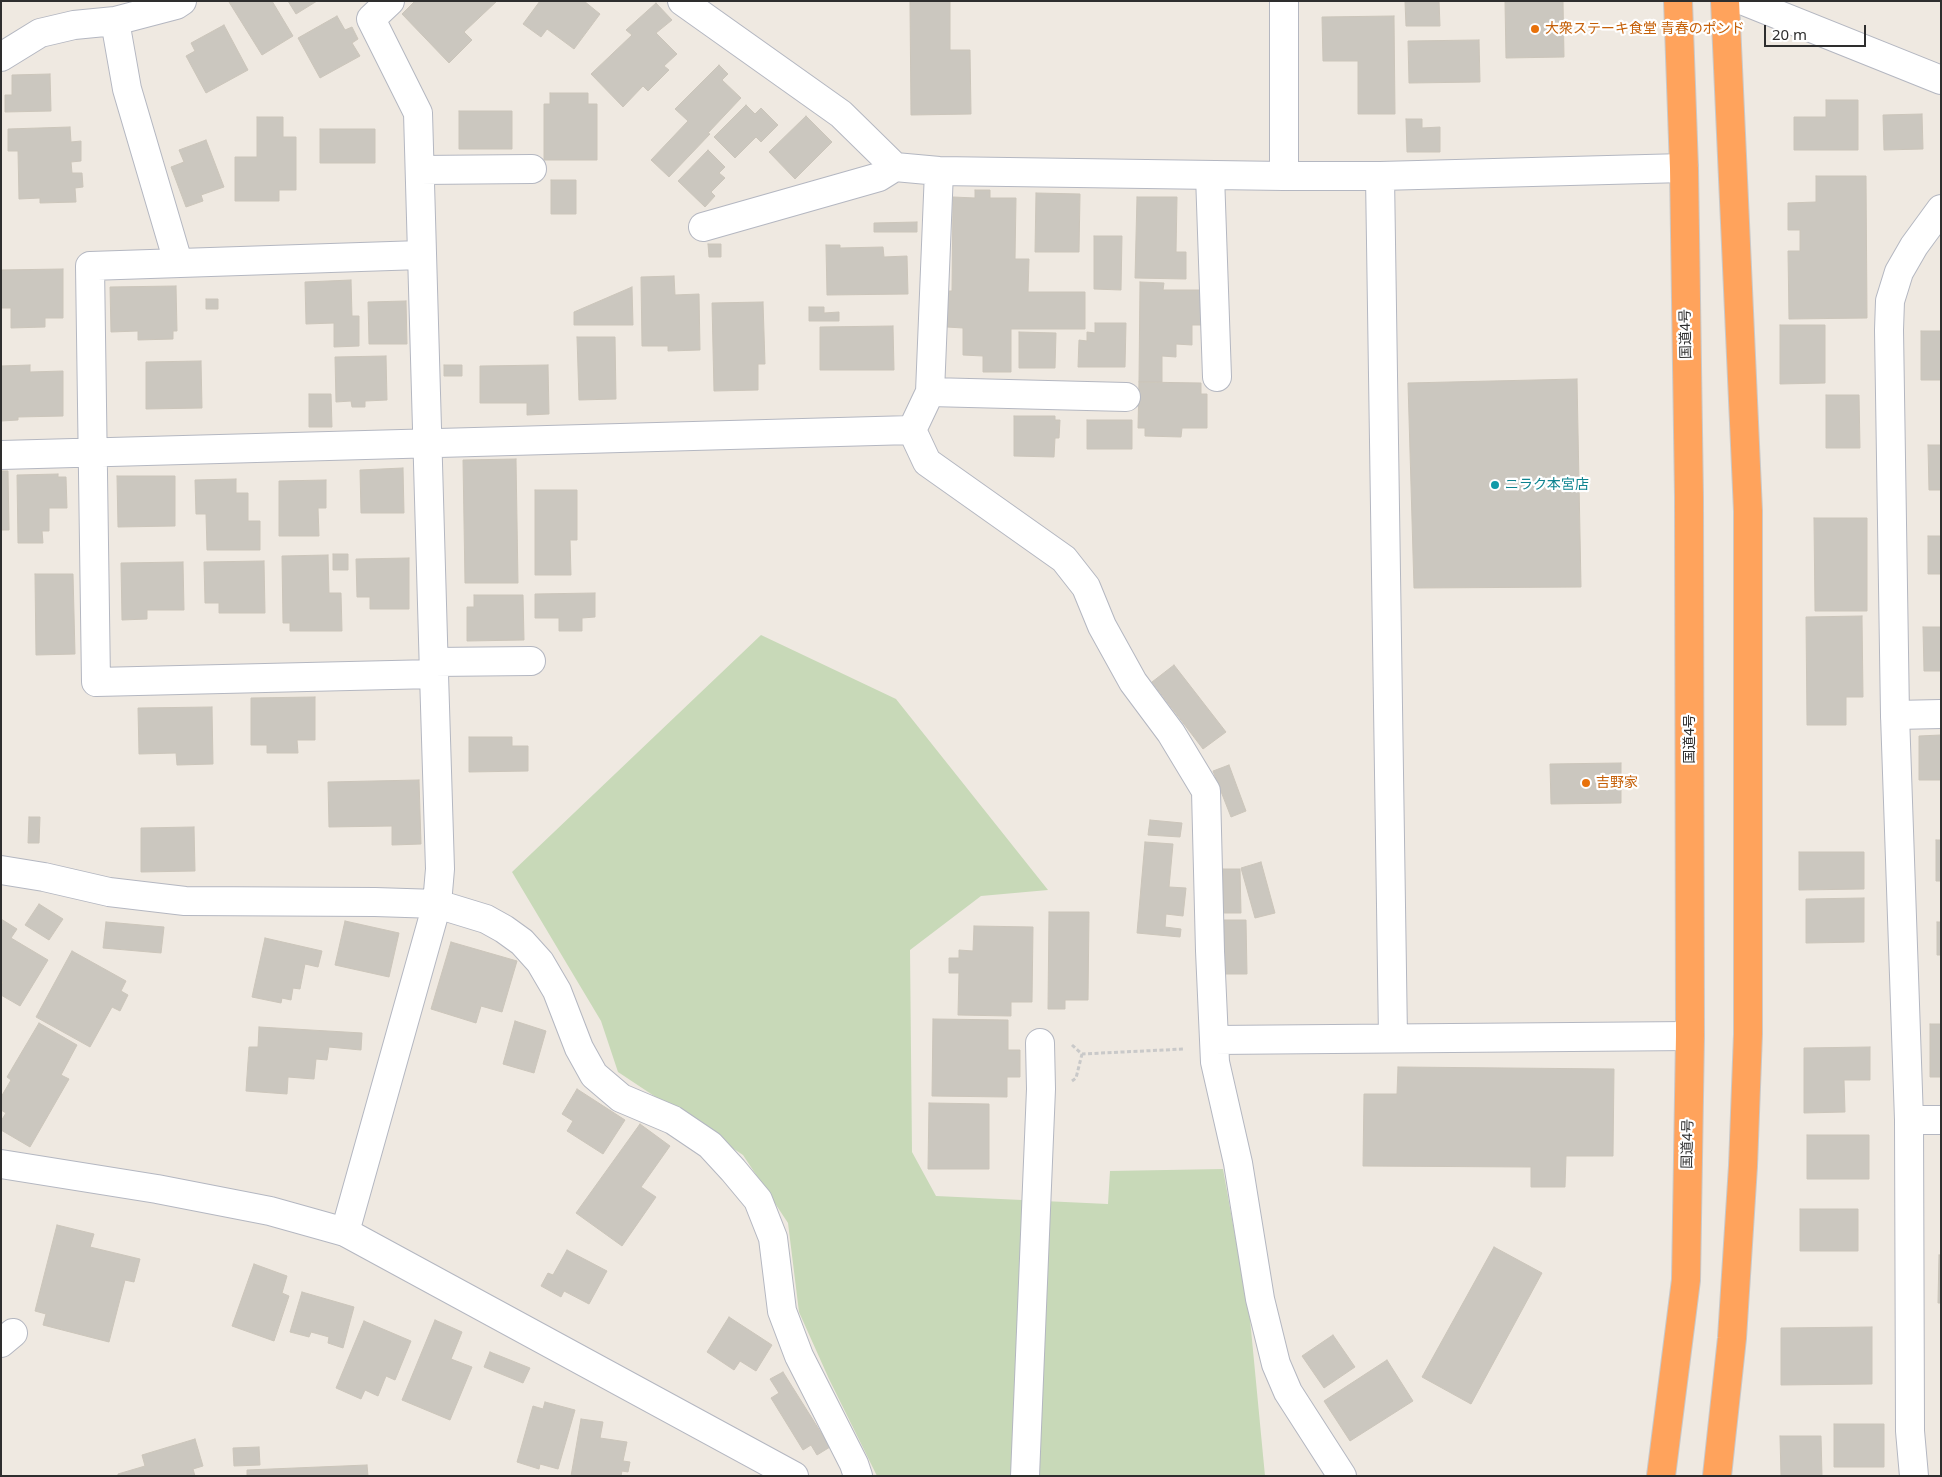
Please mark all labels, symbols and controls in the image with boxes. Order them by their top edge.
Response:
scale bar [1767,15,1870,47]
place label: 大衆ステーキ食堂 青春のポンド [1545,21,1745,37]
marker: 大衆ステーキ食堂 青春のポンド [1529,23,1541,35]
text: 20 m [1772,24,1807,44]
street label: 国道4号 [1677,309,1695,359]
place label: ニラク本宮店 [1505,477,1589,493]
marker: ニラク本宮店 [1489,479,1501,491]
street label: 国道4号 [1682,714,1698,764]
place label: 吉野家 [1596,775,1638,791]
marker: 吉野家 [1580,777,1592,789]
street label: 国道4号 [1679,1119,1697,1169]

